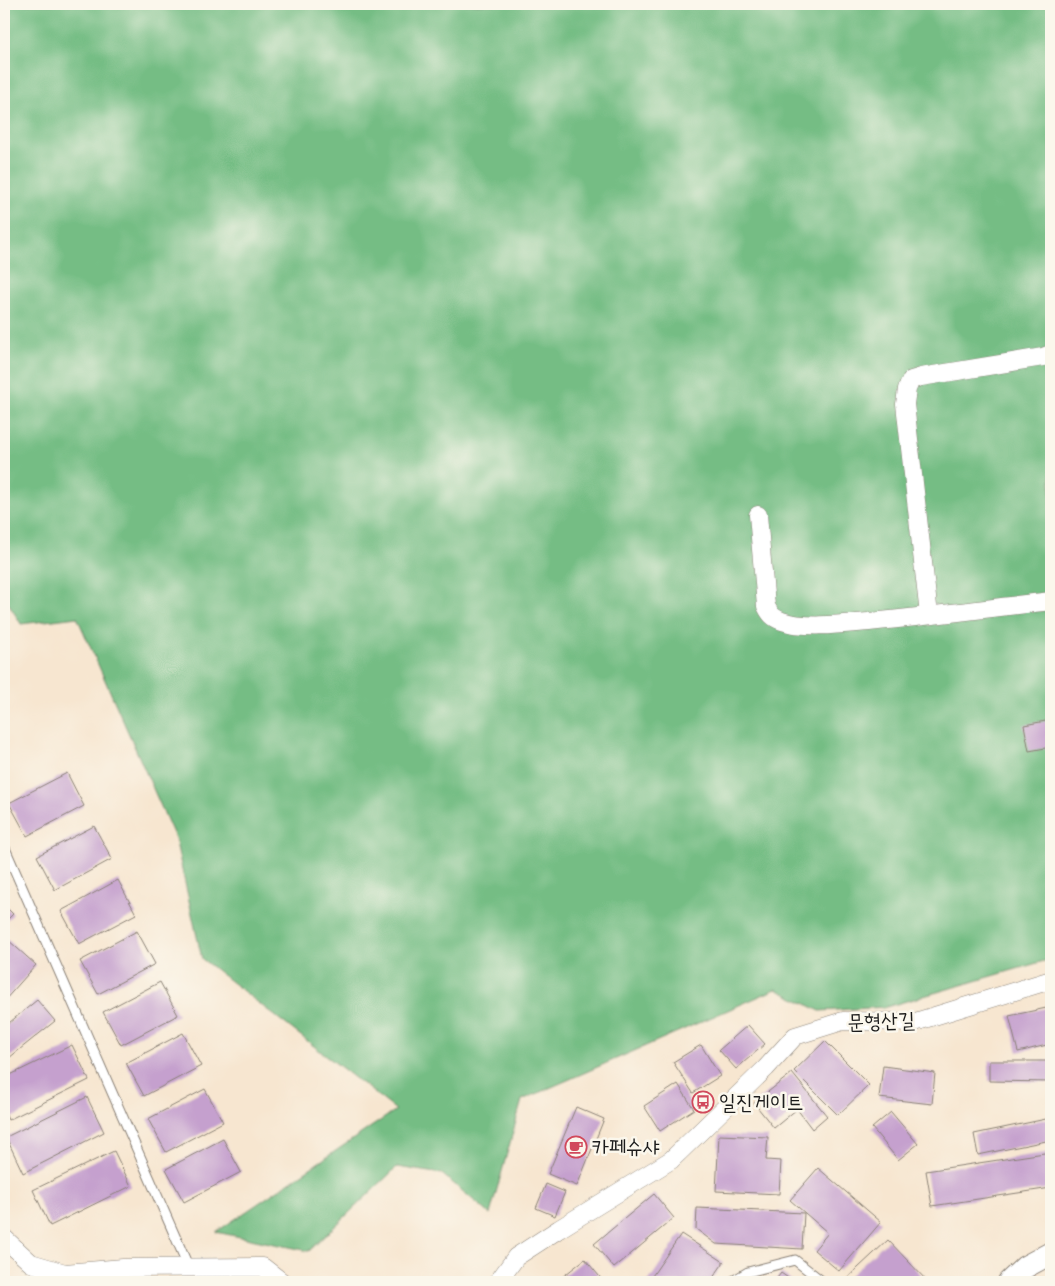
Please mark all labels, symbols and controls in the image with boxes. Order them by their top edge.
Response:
street label: 문형산길 [847,1007,915,1035]
place label: 일진게이트 [719,1089,804,1115]
bus stop icon: 일진게이트 [691,1090,715,1114]
place label: 카페슈샤 [592,1134,660,1160]
cafe icon: 카페슈샤 [564,1135,588,1159]

